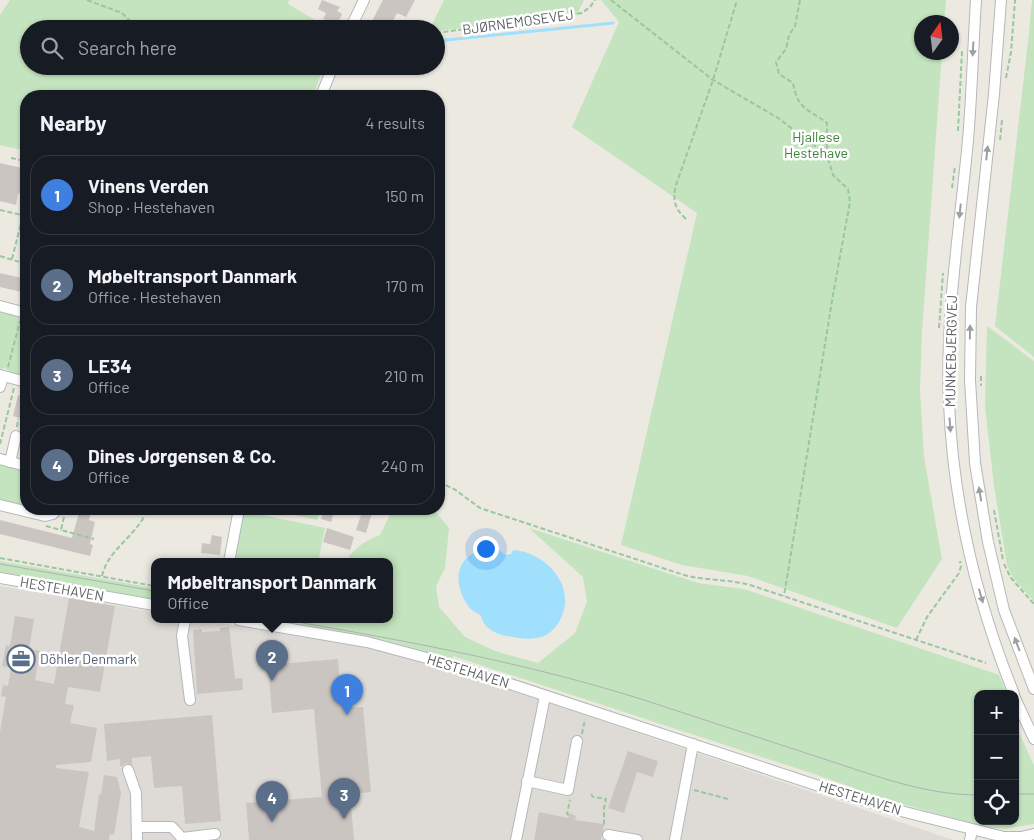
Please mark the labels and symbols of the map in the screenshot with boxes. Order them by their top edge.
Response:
street label: BJØRNEMOSEVEJ [461,5,575,38]
north arrow [914,15,959,60]
one-way arrow [969,41,977,57]
park label: Hjallese Hestehave [784,128,848,161]
one-way arrow [983,144,991,160]
one-way arrow [956,203,964,219]
street label: MUNKEBJERGVEJ [941,295,960,407]
one-way arrow [966,324,974,340]
one-way arrow [947,417,955,433]
one-way arrow [976,485,984,501]
your location [473,536,499,562]
street label: HESTEHAVEN [19,573,105,604]
one-way arrow [978,588,986,603]
one-way arrow [1013,636,1020,651]
pin: 2 [256,640,288,681]
office icon: Döhler Denmark [6,644,36,674]
place label: Döhler Denmark [40,650,137,667]
street label: HESTEHAVEN [425,650,511,691]
pin: 1 [331,674,363,715]
street label: HESTEHAVEN [817,777,903,818]
pin: 3 [328,778,360,819]
pin: 4 [256,781,288,822]

